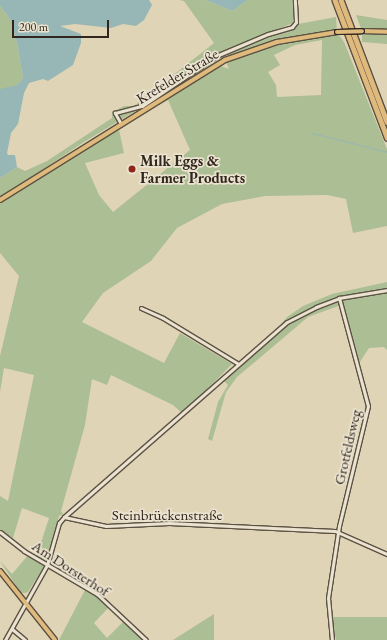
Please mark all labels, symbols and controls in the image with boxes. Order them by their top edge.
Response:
scale bar [14,12,111,38]
text: 200 m [19,19,48,35]
street label: Krefelder Straße [133,44,221,108]
place label: Milk Eggs & Farmer Products [140,151,245,186]
marker: Milk Eggs & Farmer Products [127,164,137,174]
street label: Grotfeldsweg [330,408,364,486]
street label: Steinbrückenstraße [112,506,222,524]
street label: Am Dorsterhof [29,536,113,600]

